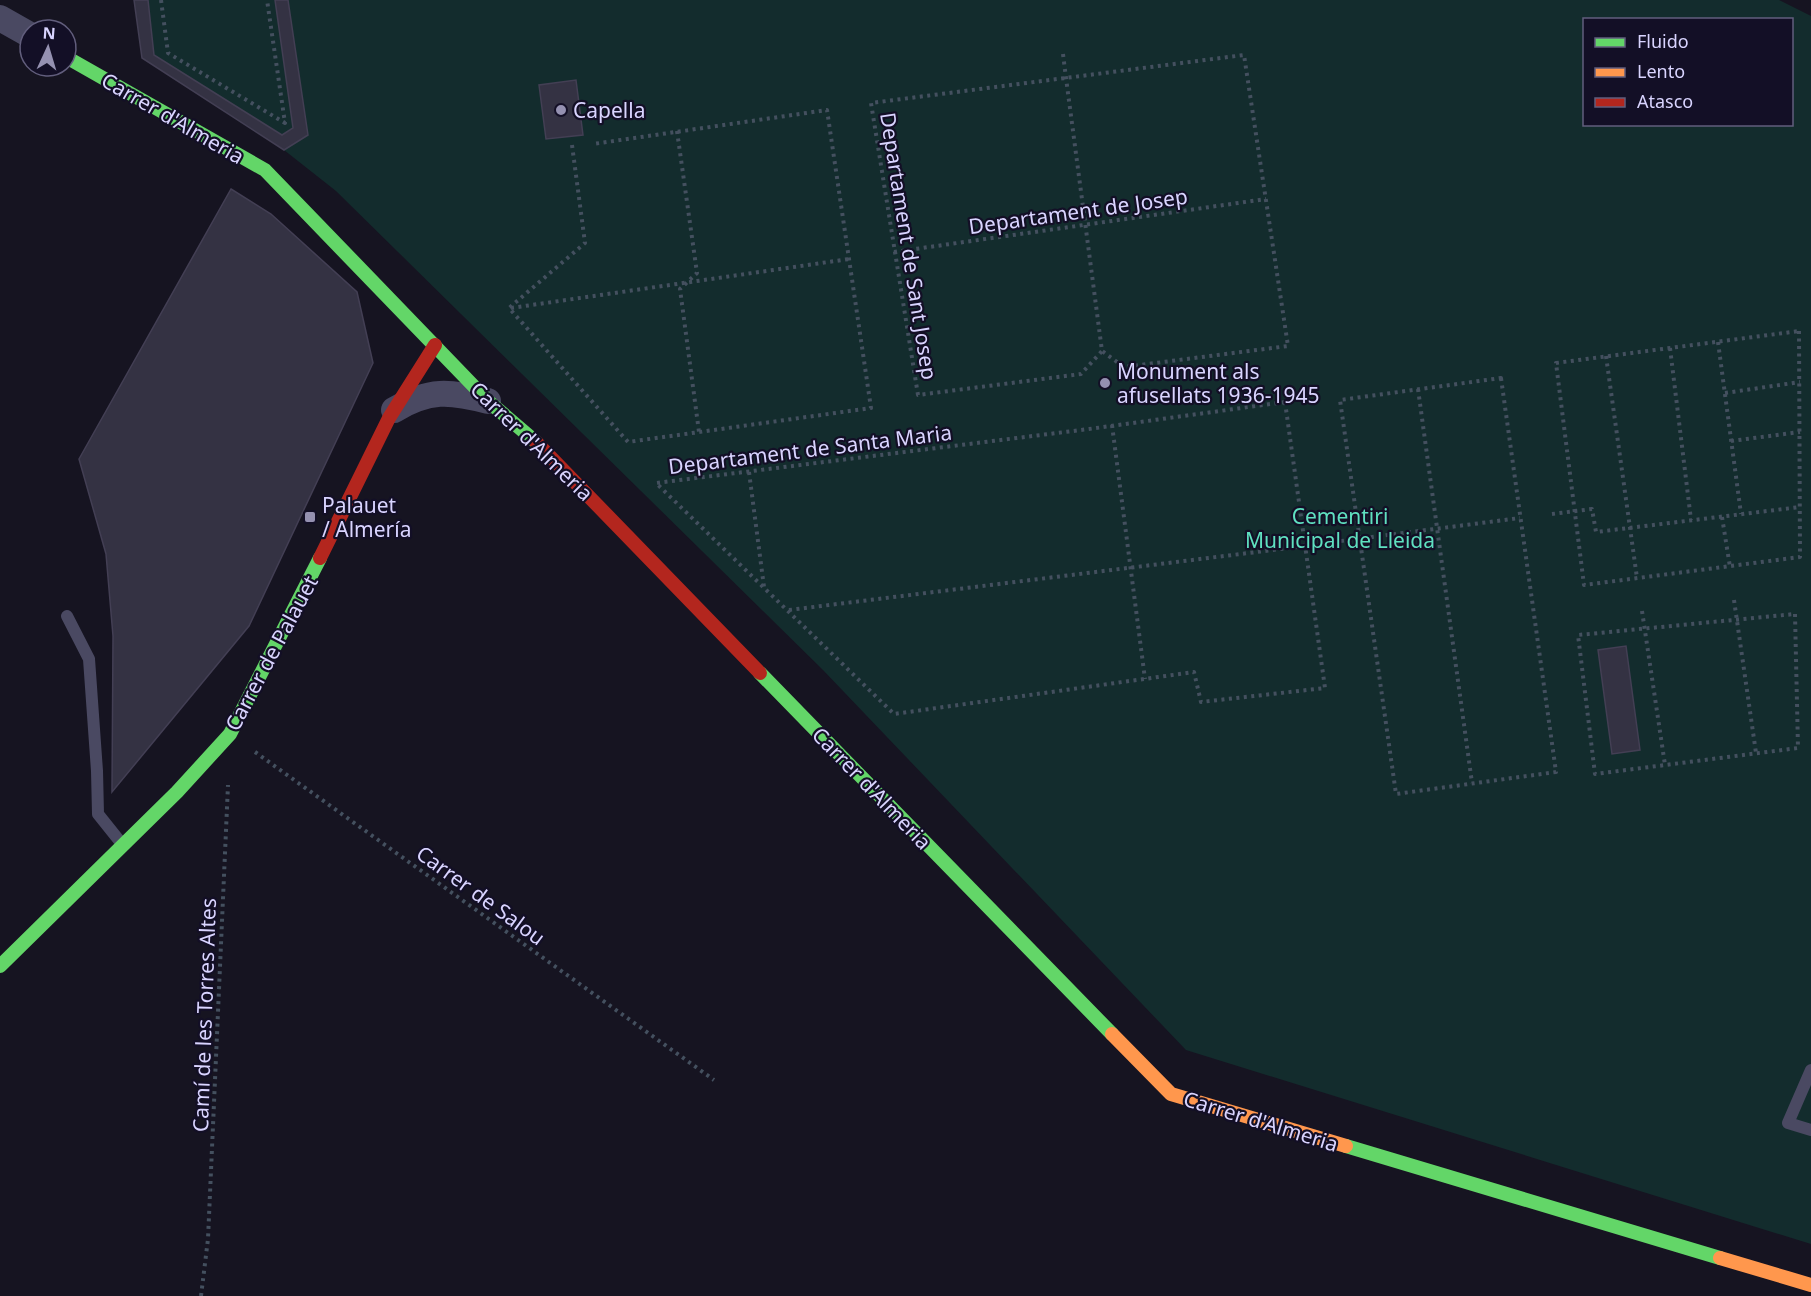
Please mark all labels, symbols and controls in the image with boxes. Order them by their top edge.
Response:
north arrow [18,18,78,78]
legend [1583,18,1793,126]
text: N [42,22,56,44]
text: Fluido [1637,29,1689,53]
text: Lento [1637,59,1685,83]
street label: Carrer d'Almeria [97,66,249,170]
text: Atasco [1637,89,1693,113]
place label: Capella [573,96,645,124]
marker: Capella [554,103,568,117]
street label: Departament de Sant Josep [874,110,944,382]
street label: Departament de Josep [967,182,1189,240]
place label: Monument als afusellats 1936-1945 [1117,357,1319,409]
street label: Carrer d'Almeria [465,375,599,507]
marker: Monument als afusellats 1936-1945 [1098,376,1112,390]
street label: Departament de Santa Maria [667,418,953,480]
place label: Palauet / Almería [322,491,411,543]
park label: Cementiri Municipal de Lleida [1245,502,1435,554]
marker: Palauet / Almería [303,510,317,524]
street label: Carrer de Palauet [218,570,324,736]
street label: Carrer d'Almeria [806,721,938,855]
street label: Carrer de Salou [411,839,551,951]
street label: Camí de les Torres Altes [186,898,222,1132]
street label: Carrer d'Almeria [1180,1084,1342,1158]

